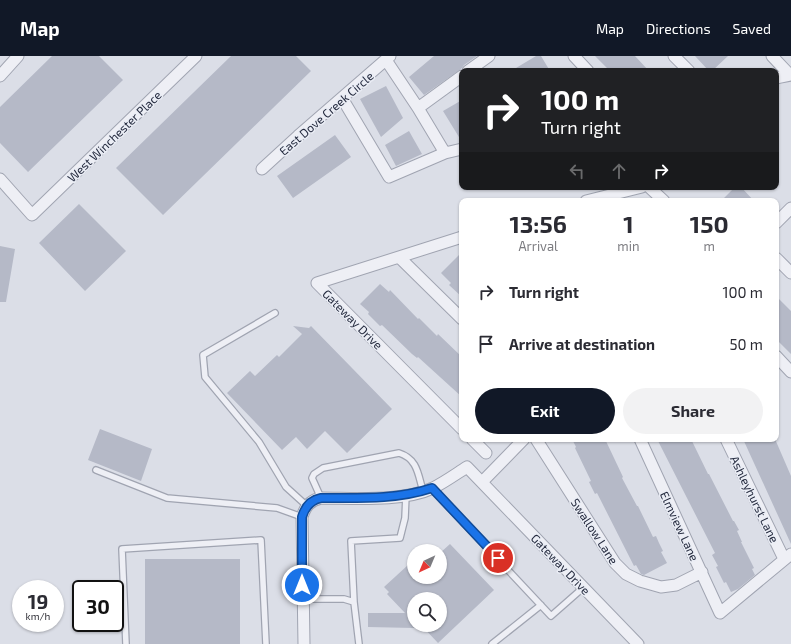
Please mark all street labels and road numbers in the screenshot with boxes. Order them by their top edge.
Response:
street label: East Dove Creek Circle [276,68,376,158]
street label: West Winchester Place [64,87,164,185]
street label: Gateway Drive [320,286,386,352]
street label: Ashleyhurst Lane [728,453,782,545]
street label: Elmview Lane [658,489,702,563]
street label: Swallow Lane [569,496,621,566]
street label: Gateway Drive [529,531,593,597]

